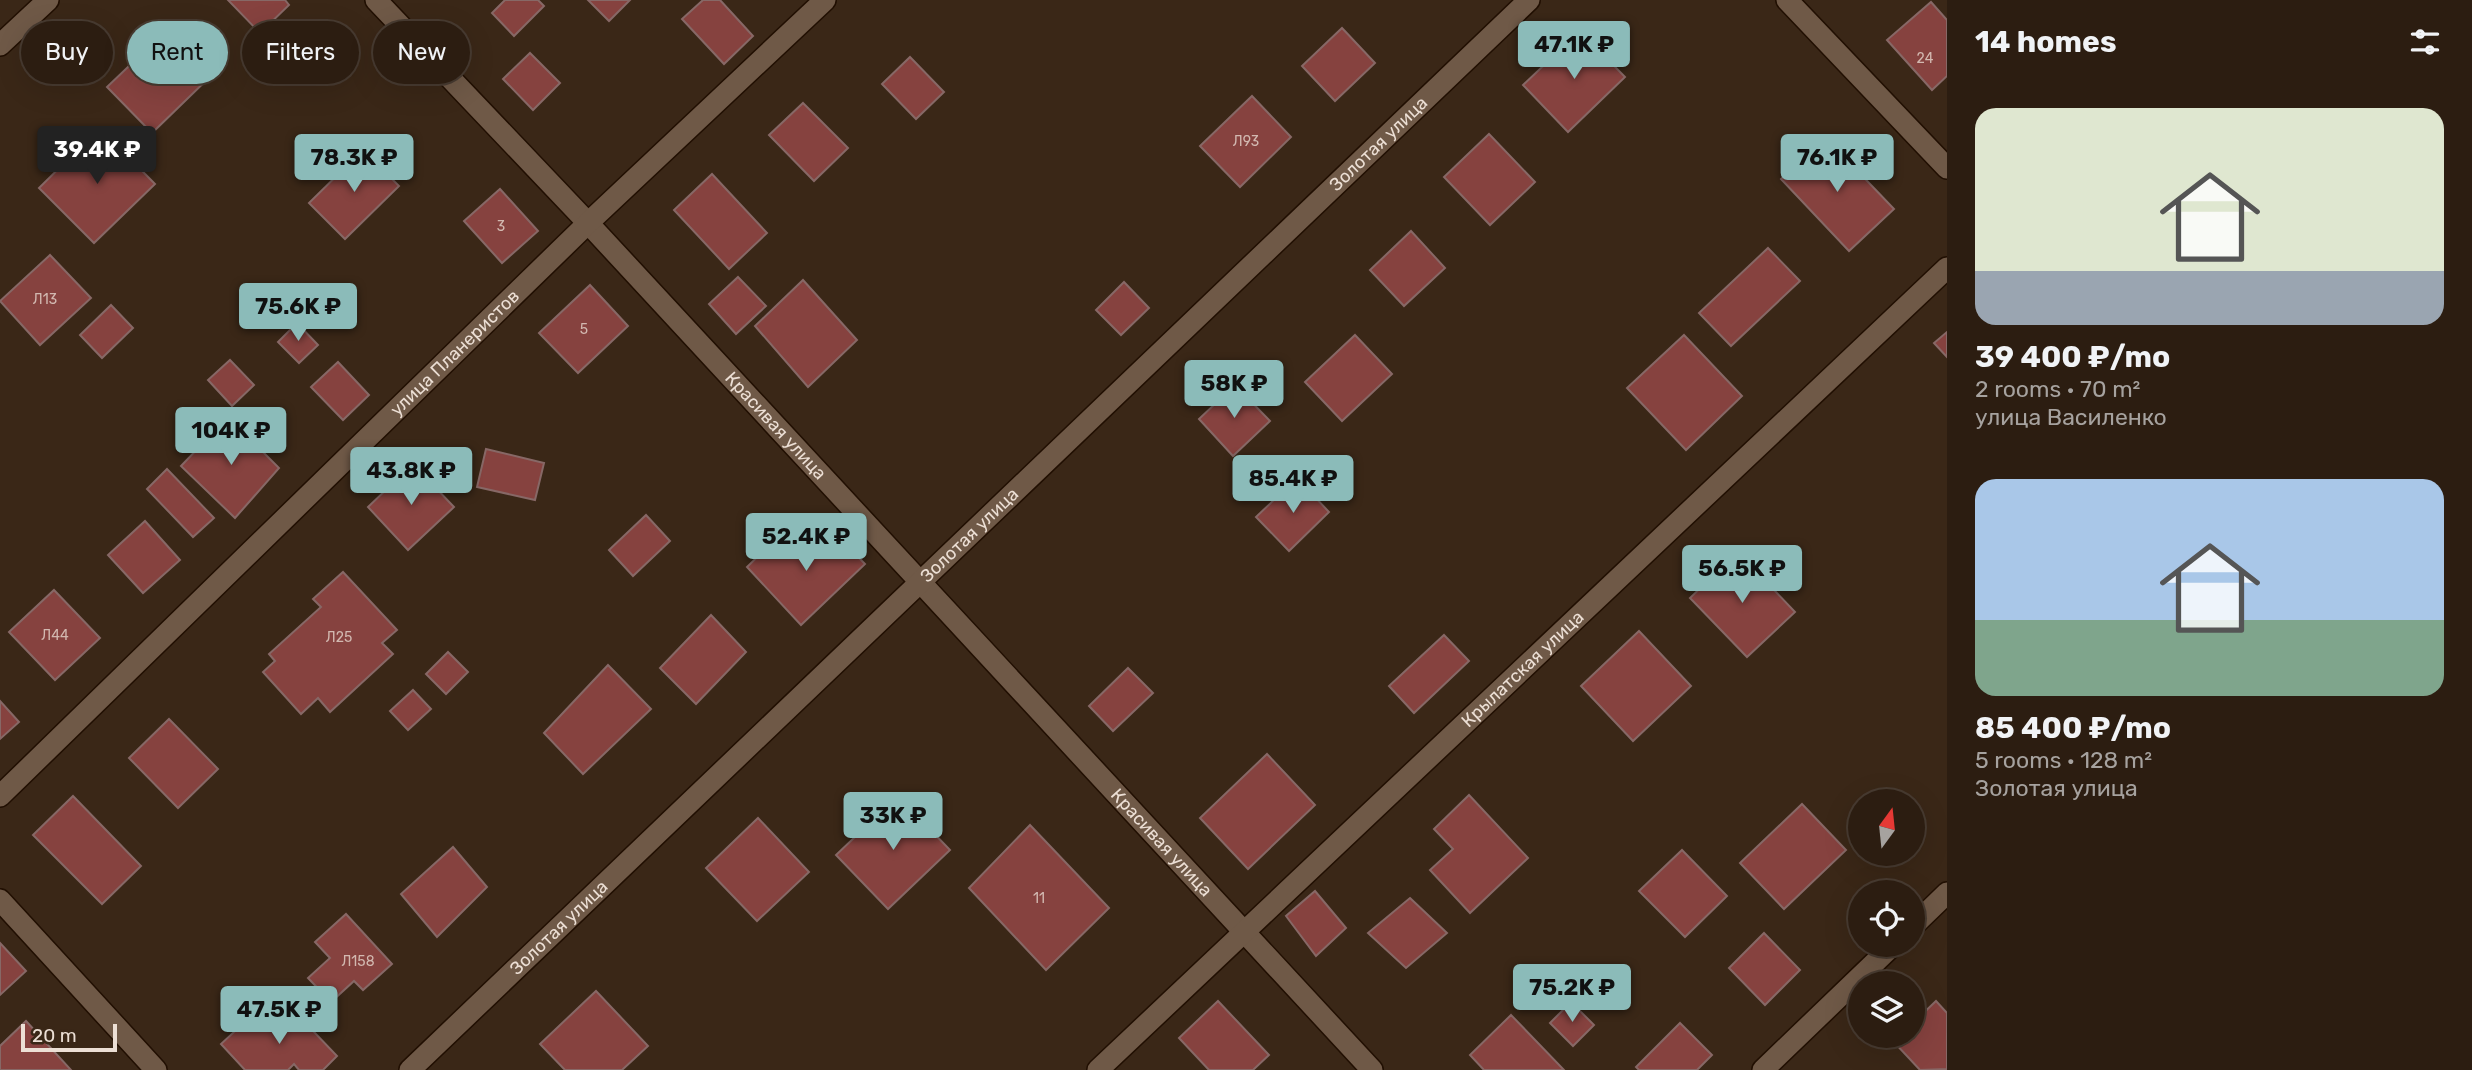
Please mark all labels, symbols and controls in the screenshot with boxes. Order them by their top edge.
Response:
chip: Buy [21,21,113,84]
chip: Rent [127,21,228,84]
chip: Filters [242,21,359,84]
chip: New [373,21,470,84]
pin: 47.1K ₽ [1509,22,1639,81]
icon: filters [2406,23,2444,61]
text: 14 homes [1975,24,2117,60]
text: 47.1K ₽ [1534,30,1614,58]
house number: 24 [1917,50,1934,67]
street label: Золотая улица [1325,92,1432,196]
pin: 39.4K ₽ [32,127,162,186]
house number: Л93 [1233,133,1259,150]
pin: 78.3K ₽ [289,134,419,194]
pin: 76.1K ₽ [1772,134,1902,194]
text: 39.4K ₽ [53,135,141,163]
text: 78.3K ₽ [311,143,397,171]
text: 76.1K ₽ [1797,143,1877,171]
icon: home [2147,154,2273,280]
house number: 3 [497,218,505,235]
pin: 75.6K ₽ [233,284,363,343]
street label: улица Планеристов [386,285,524,421]
house number: Л13 [33,291,57,308]
text: 75.6K ₽ [255,292,341,320]
house number: 5 [580,321,588,338]
text: 39 400 ₽/mo [1975,339,2170,375]
pin: 58K ₽ [1185,360,1283,420]
street label: Красивая улица [720,367,831,484]
text: 58K ₽ [1200,369,1268,397]
text: 2 rooms · 70 m² [1975,375,2140,403]
text: улица Василенко [1975,403,2167,431]
pin: 104K ₽ [174,407,288,467]
text: 104K ₽ [191,416,271,444]
pin: 43.8K ₽ [346,448,476,507]
text: 43.8K ₽ [366,456,456,484]
pin: 85.4K ₽ [1228,456,1358,515]
text: 85.4K ₽ [1248,464,1338,492]
street label: Золотая улица [916,483,1023,587]
pin: 52.4K ₽ [741,514,871,573]
text: 52.4K ₽ [762,522,850,550]
icon: home [2147,525,2273,651]
pin: 56.5K ₽ [1677,546,1807,605]
text: 56.5K ₽ [1698,554,1786,582]
street label: Крылатская улица [1457,606,1588,732]
house number: Л44 [41,627,69,644]
house number: Л25 [326,629,352,646]
text: 85 400 ₽/mo [1975,710,2171,746]
text: 5 rooms · 128 m² [1975,746,2152,774]
text: Золотая улица [1975,774,2138,802]
street label: Красивая улица [1106,784,1217,901]
north arrow [1848,789,1925,866]
map controls [1848,789,1925,1048]
pin: 33K ₽ [844,792,942,852]
text: 33K ₽ [860,801,926,829]
street label: Золотая улица [505,876,613,980]
button: locate [1848,880,1925,957]
house number: 11 [1033,890,1045,907]
house number: Л158 [341,953,375,970]
pin: 75.2K ₽ [1507,964,1637,1024]
button: layers [1848,971,1925,1048]
text: 75.2K ₽ [1529,973,1615,1001]
pin: 47.5K ₽ [214,986,344,1046]
text: 47.5K ₽ [236,995,322,1023]
scale bar [21,1021,117,1053]
text: 20 m [32,1024,77,1047]

